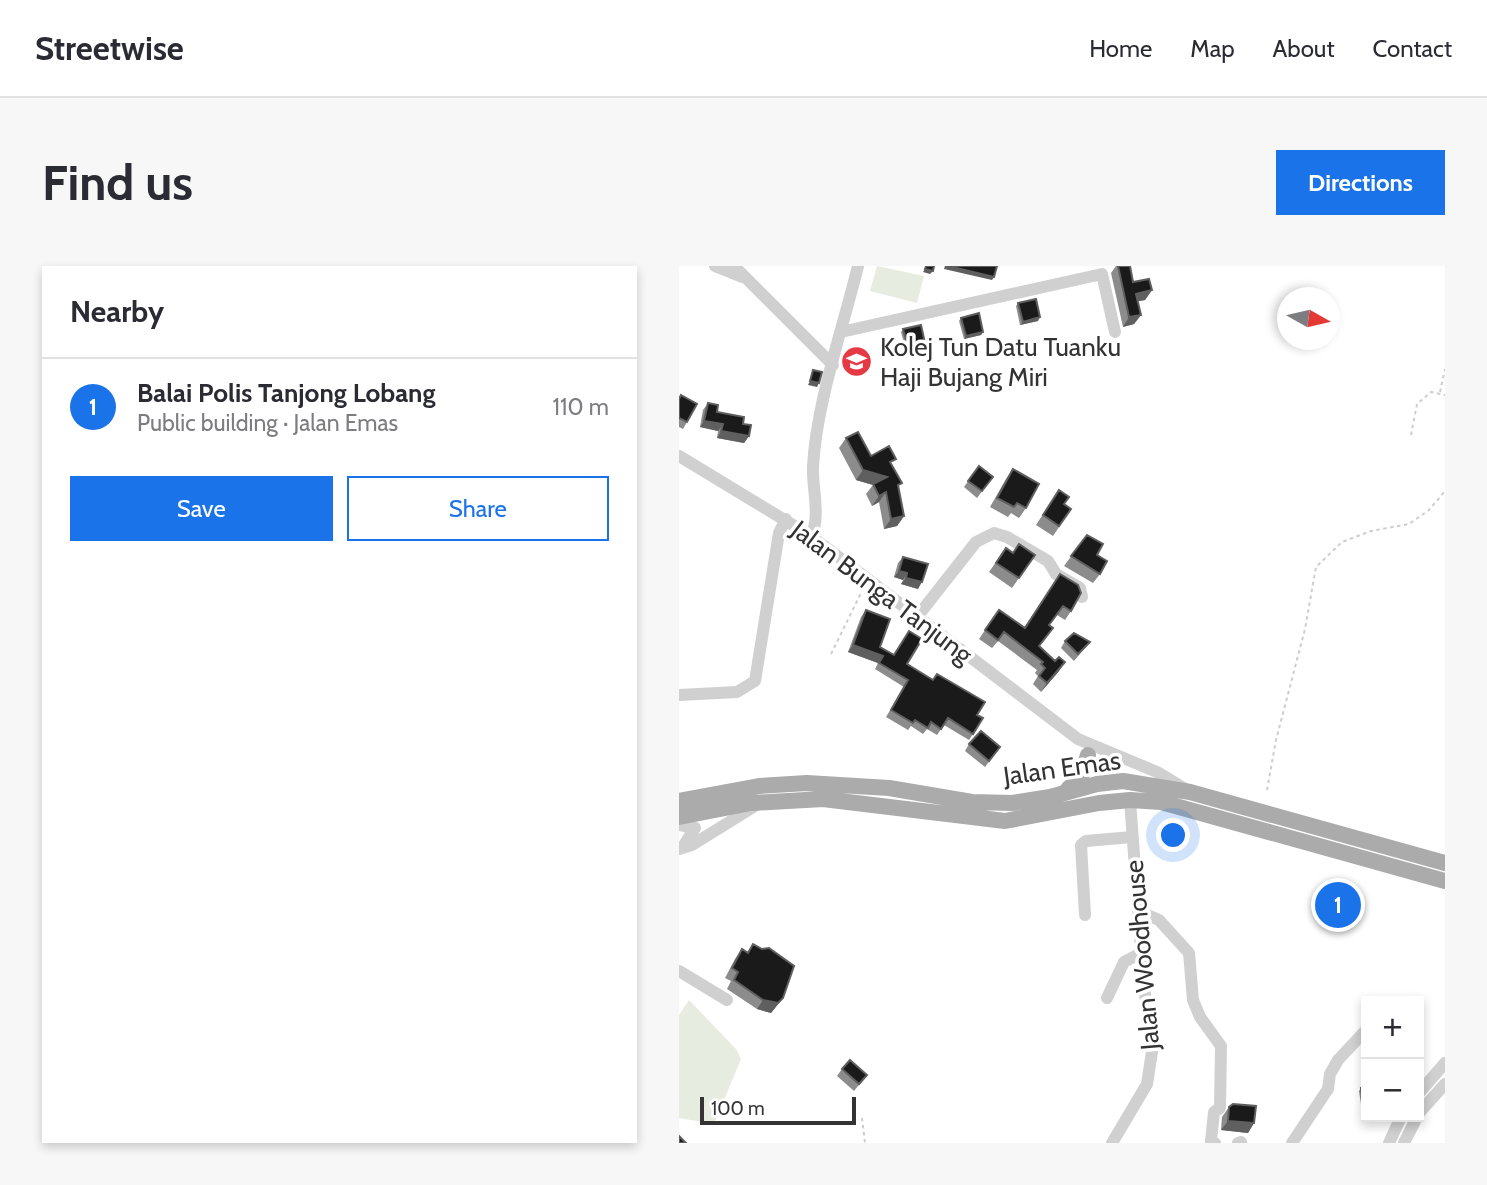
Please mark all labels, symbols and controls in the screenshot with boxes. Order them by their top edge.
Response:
text: Streetwise [35,28,184,68]
text: Home [1089,34,1152,63]
text: Map [1190,34,1235,63]
text: About [1273,34,1335,63]
text: Contact [1373,34,1452,63]
button: Directions [1276,150,1445,215]
text: Find us [42,153,193,212]
north arrow [1277,287,1340,350]
text: Nearby [70,293,164,330]
place label: Kolej Tun Datu Tuanku Haji Bujang Miri [880,331,1121,393]
school or university icon: Kolej Tun Datu Tuanku Haji Bujang Miri [840,345,874,379]
text: Balai Polis Tanjong Lobang [137,377,435,409]
text: 1 [89,393,97,421]
text: 110 m [553,393,609,421]
text: Public building · Jalan Emas [137,409,398,437]
button: Save [70,476,333,541]
button: Share [347,476,609,541]
street label: Jalan Bunga Tanjung [784,513,980,671]
street label: Jalan Emas [1000,744,1123,792]
your location [1156,818,1190,852]
street label: Jalan Woodhouse [1118,859,1166,1052]
pin: 1 [1315,879,1361,931]
map controls [1361,996,1424,1122]
button: + [1361,996,1424,1059]
button: − [1361,1059,1424,1122]
scale bar [700,1094,856,1126]
text: 100 m [711,1097,765,1120]

